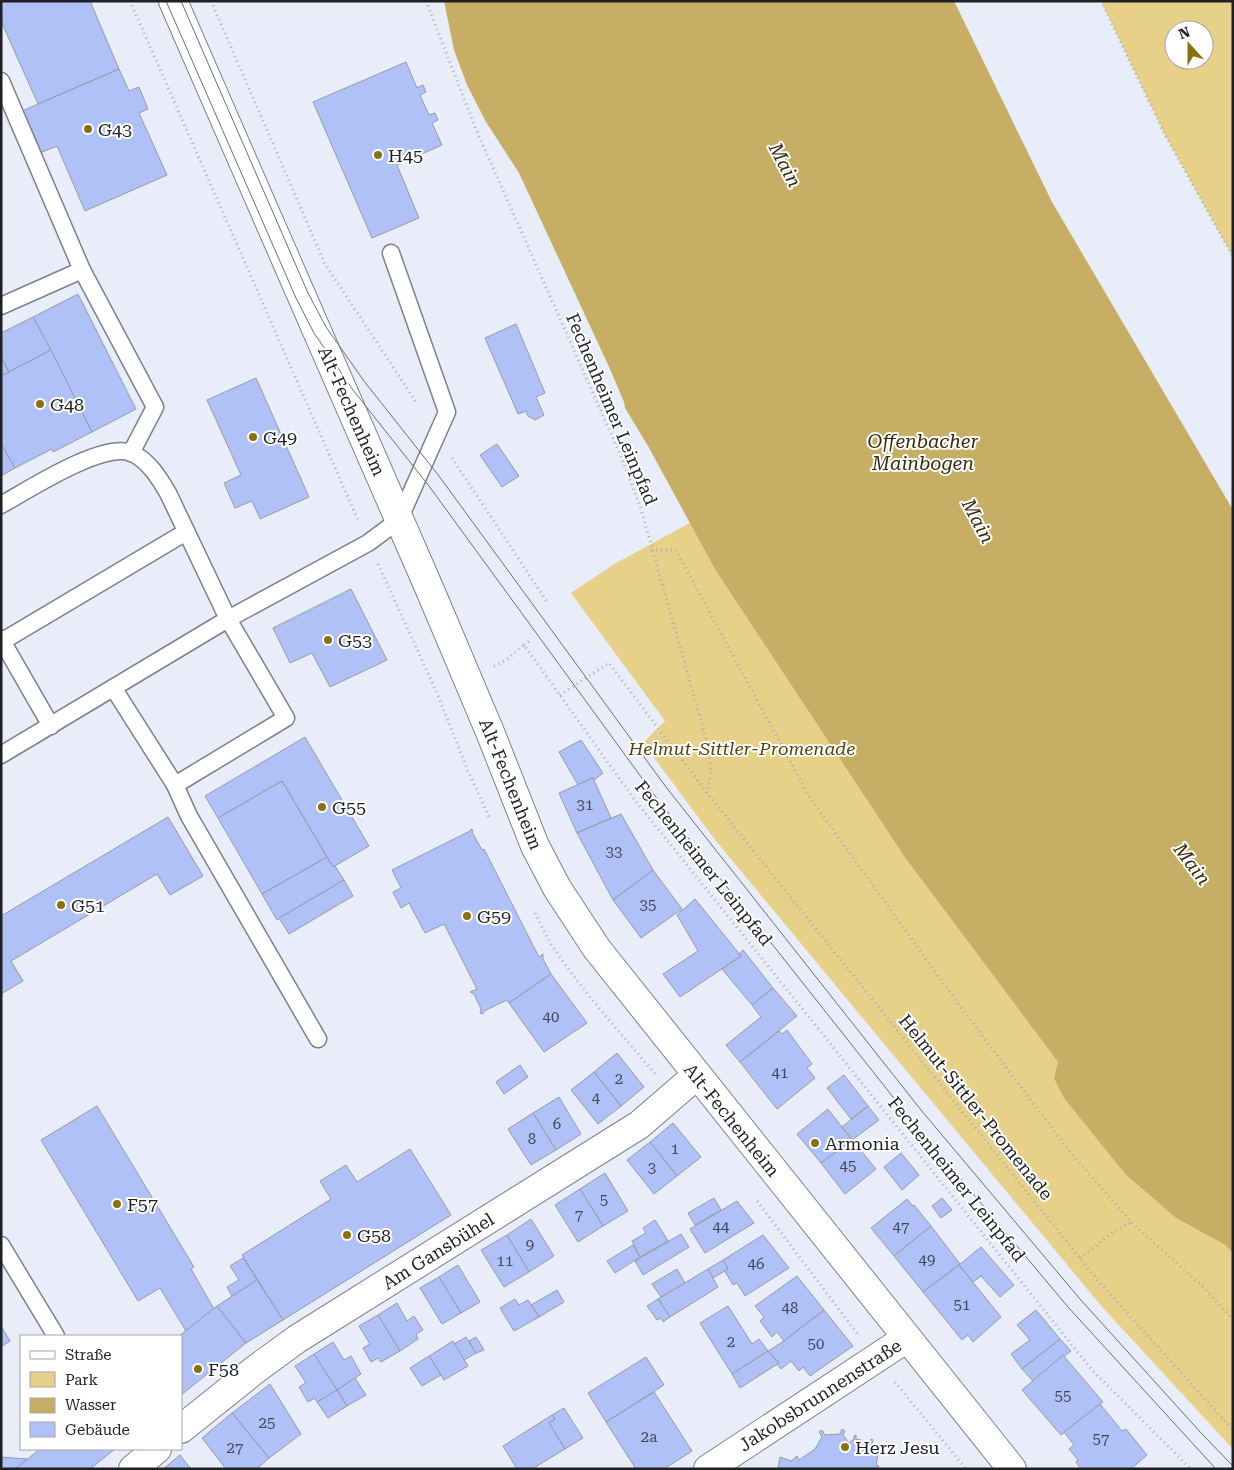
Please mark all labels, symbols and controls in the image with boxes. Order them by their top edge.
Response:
north arrow [1164,20,1214,70]
text: N [1176,23,1192,42]
place label: G43 [98,119,132,140]
marker: G43 [82,123,94,135]
water label: Main [763,138,806,191]
place label: H45 [388,145,423,166]
marker: H45 [372,149,384,161]
street label: Fechenheimer Leinpfad [562,310,662,508]
street label: Alt-Fechenheim [314,343,390,479]
place label: G48 [50,394,84,415]
marker: G48 [34,398,46,410]
place label: G49 [263,427,297,448]
water label: Offenbacher Mainbogen [868,430,978,475]
marker: G49 [247,431,259,443]
water label: Main [956,494,999,547]
place label: G53 [338,630,372,651]
marker: G53 [322,634,334,646]
street label: Alt-Fechenheim [475,715,547,853]
park label: Helmut-Sittler-Promenade [628,738,855,759]
street label: Fechenheimer Leinpfad [631,776,777,950]
house number: 31 [577,796,593,814]
place label: G55 [332,797,366,818]
marker: G55 [316,801,328,813]
water label: Main [1168,838,1215,890]
house number: 33 [606,843,622,861]
place label: G51 [71,895,105,916]
house number: 35 [640,896,656,914]
marker: G51 [55,899,67,911]
place label: G59 [477,906,511,927]
marker: G59 [461,910,473,922]
house number: 40 [543,1008,559,1026]
street label: Helmut-Sittler-Promenade [895,1010,1057,1204]
street label: Alt-Fechenheim [680,1059,784,1181]
house number: 41 [772,1064,788,1082]
house number: 2 [615,1070,623,1088]
house number: 4 [592,1089,601,1107]
street label: Fechenheimer Leinpfad [884,1092,1030,1266]
house number: 6 [553,1115,561,1133]
house number: 8 [528,1130,536,1148]
place label: Armonia [825,1133,900,1154]
marker: Armonia [809,1137,821,1149]
house number: 1 [671,1140,679,1158]
house number: 45 [840,1157,856,1175]
house number: 3 [648,1159,656,1177]
house number: 5 [600,1191,608,1209]
place label: F57 [127,1194,158,1215]
marker: F57 [111,1198,123,1210]
house number: 7 [575,1206,583,1224]
street label: Am Gansbühel [378,1208,498,1294]
house number: 44 [713,1218,730,1236]
house number: 47 [893,1218,909,1236]
place label: G58 [357,1225,391,1246]
marker: G58 [341,1229,353,1241]
house number: 9 [526,1236,534,1254]
house number: 49 [919,1251,935,1269]
house number: 11 [497,1252,513,1270]
house number: 46 [748,1255,764,1273]
house number: 51 [954,1296,970,1314]
house number: 48 [782,1299,798,1317]
house number: 2 [727,1333,735,1351]
street label: Jakobsbrunnenstraße [735,1334,905,1456]
legend [20,1335,182,1450]
house number: 50 [808,1335,824,1353]
text: Straße [65,1346,112,1364]
place label: F58 [208,1359,239,1380]
marker: F58 [192,1363,204,1375]
text: Park [65,1371,99,1389]
house number: 55 [1055,1387,1071,1405]
text: Wasser [65,1396,116,1414]
house number: 25 [259,1414,275,1432]
text: Gebäude [65,1421,130,1439]
house number: 2a [641,1428,657,1446]
house number: 57 [1093,1430,1109,1448]
place label: Herz Jesu [855,1437,940,1458]
house number: 27 [227,1439,243,1457]
marker: Herz Jesu [839,1441,851,1453]

